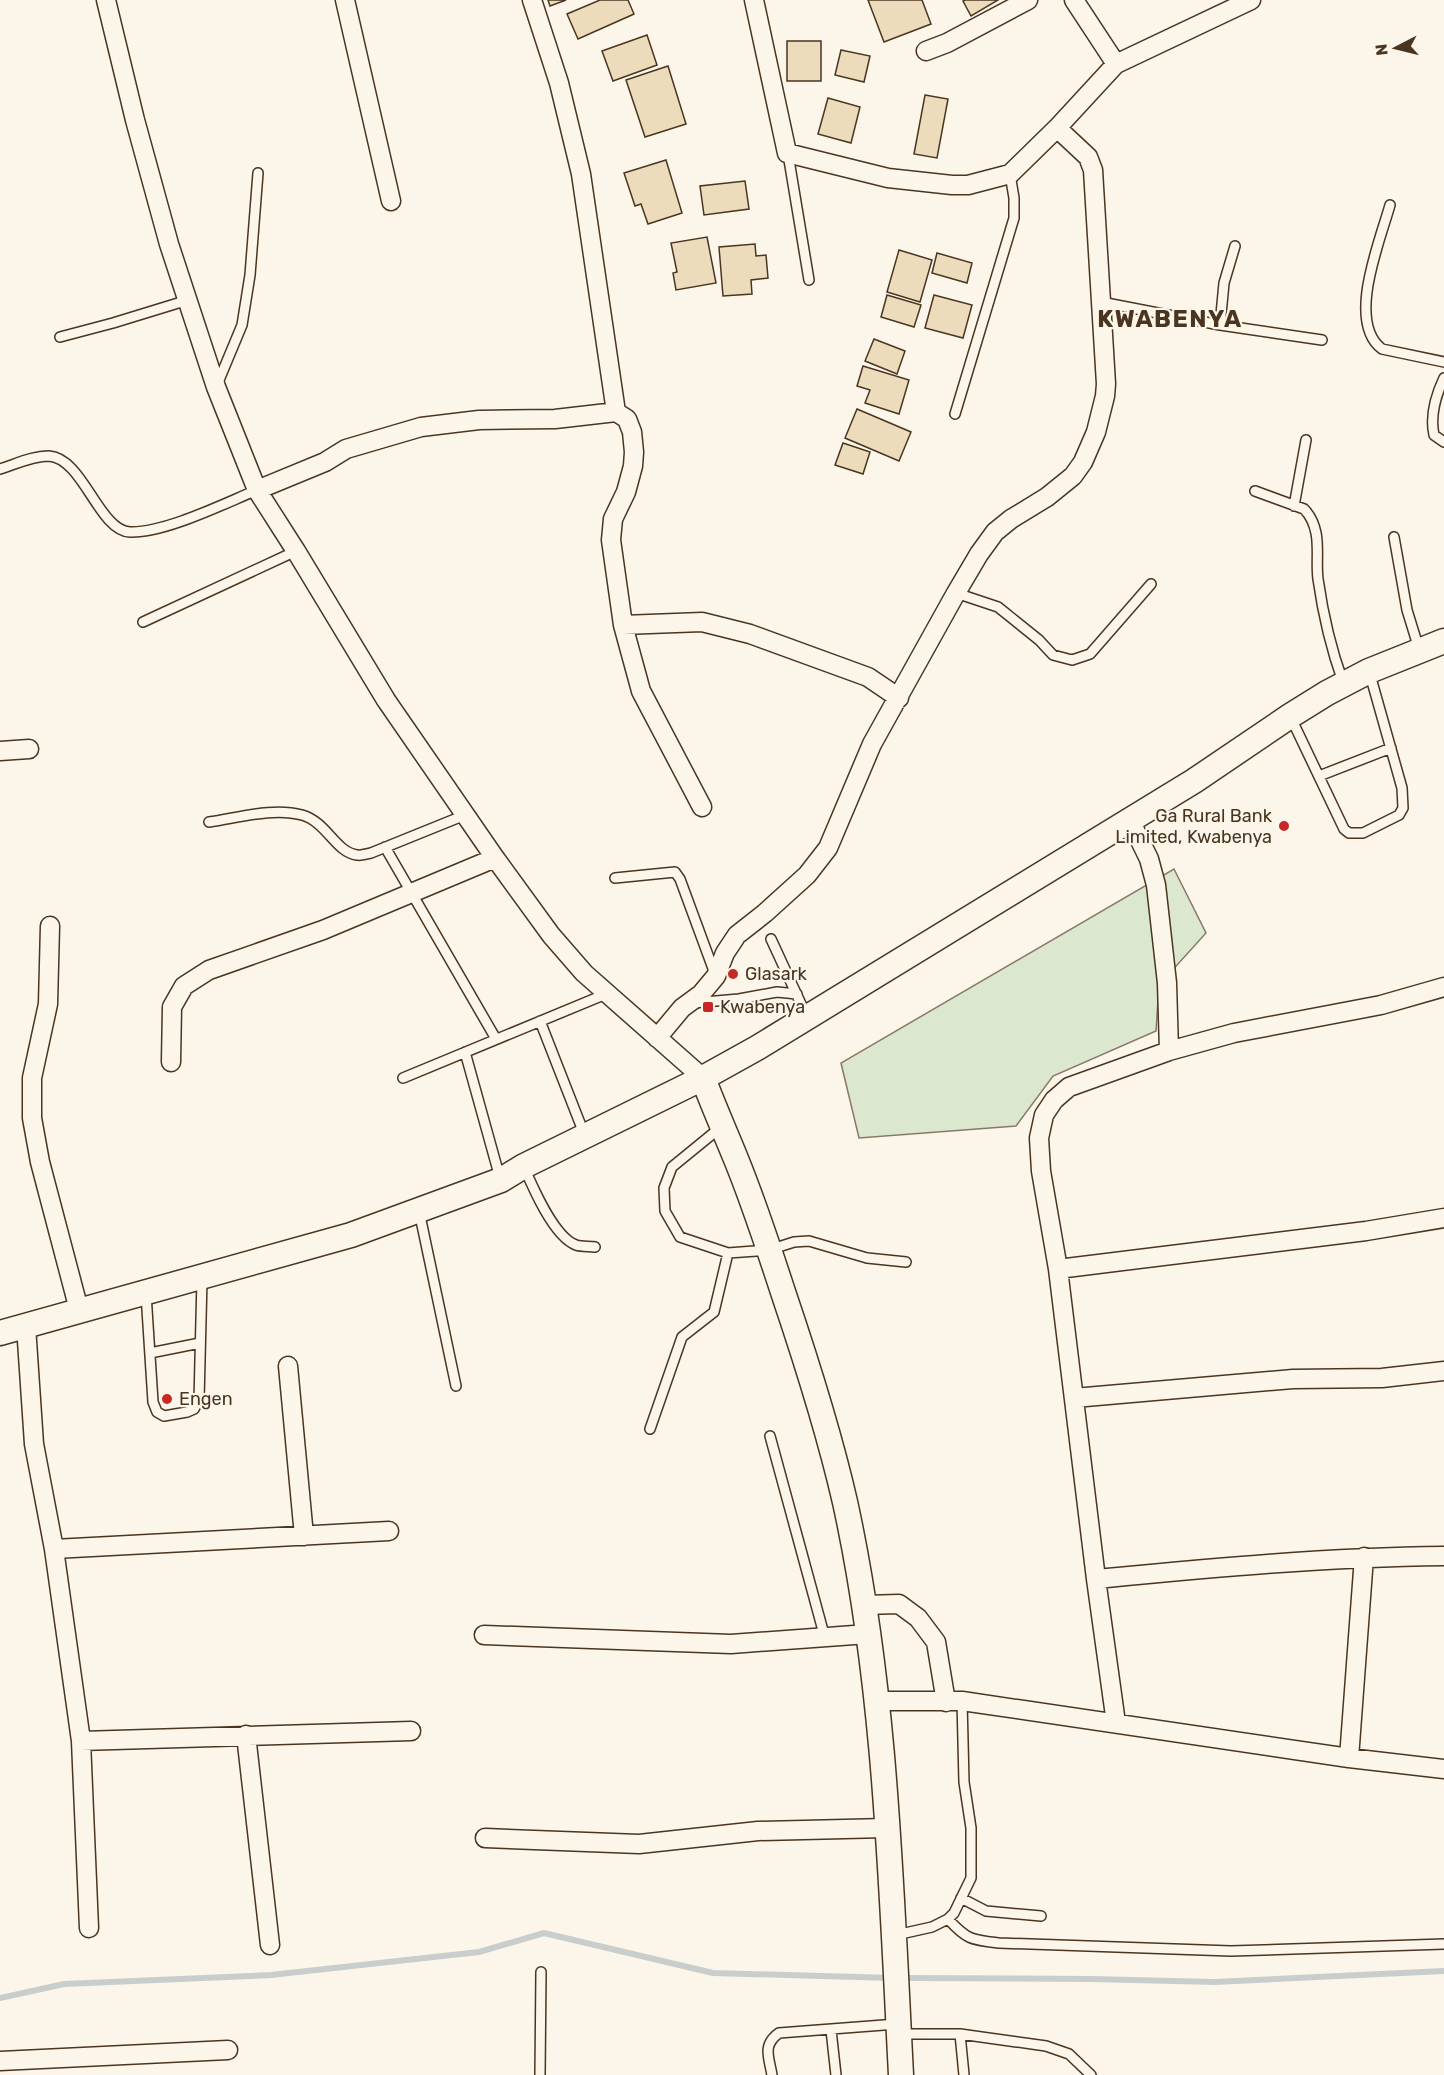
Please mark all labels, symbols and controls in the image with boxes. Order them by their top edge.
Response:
north arrow [1366,18,1426,78]
text: N [1371,43,1392,57]
district label: KWABENYA [1097,305,1243,333]
place label: Ga Rural Bank Limited, Kwabenya [1115,805,1273,848]
marker: Ga Rural Bank Limited, Kwabenya [1277,819,1291,833]
place label: Glasark [745,963,808,985]
marker: Glasark [726,967,740,981]
place label: Kwabenya [720,996,805,1018]
marker: Kwabenya [701,1000,715,1014]
place label: Engen [179,1388,233,1410]
marker: Engen [160,1392,174,1406]

